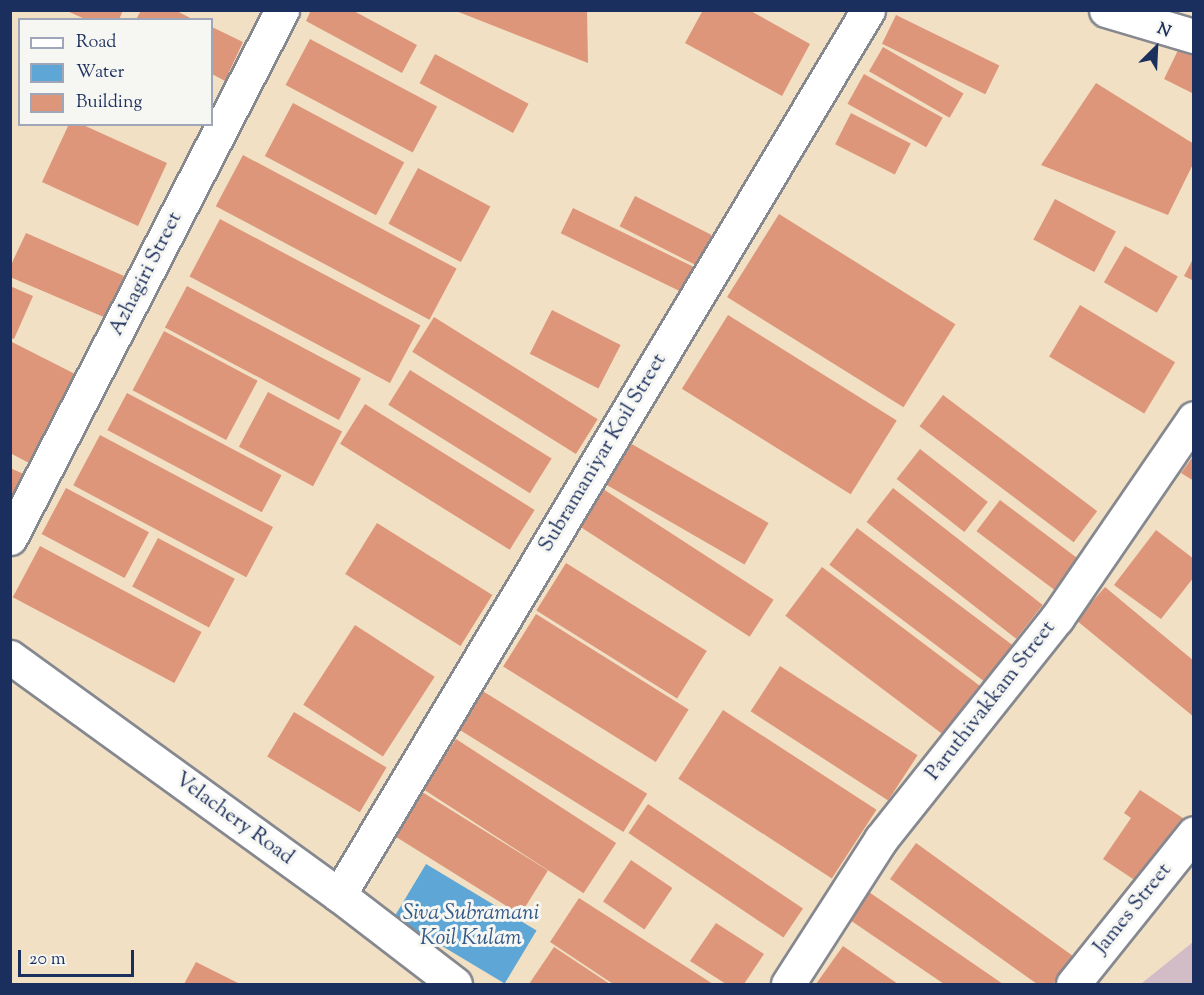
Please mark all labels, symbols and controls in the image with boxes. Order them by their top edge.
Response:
legend [18,18,213,126]
north arrow [1126,18,1186,78]
text: N [1153,18,1174,44]
text: Road [76,30,116,56]
text: Water [76,60,124,86]
text: Building [76,90,142,116]
street label: Azhagiri Street [104,208,188,340]
street label: Subramaniyar Koil Street [534,349,672,557]
street label: Paruthivakkam Street [921,616,1061,786]
street label: Velachery Road [170,767,298,871]
street label: James Street [1089,858,1177,960]
water label: Siva Subramani Koil Kulam [403,901,539,952]
scale bar [21,938,136,976]
text: 20 m [29,947,66,973]

